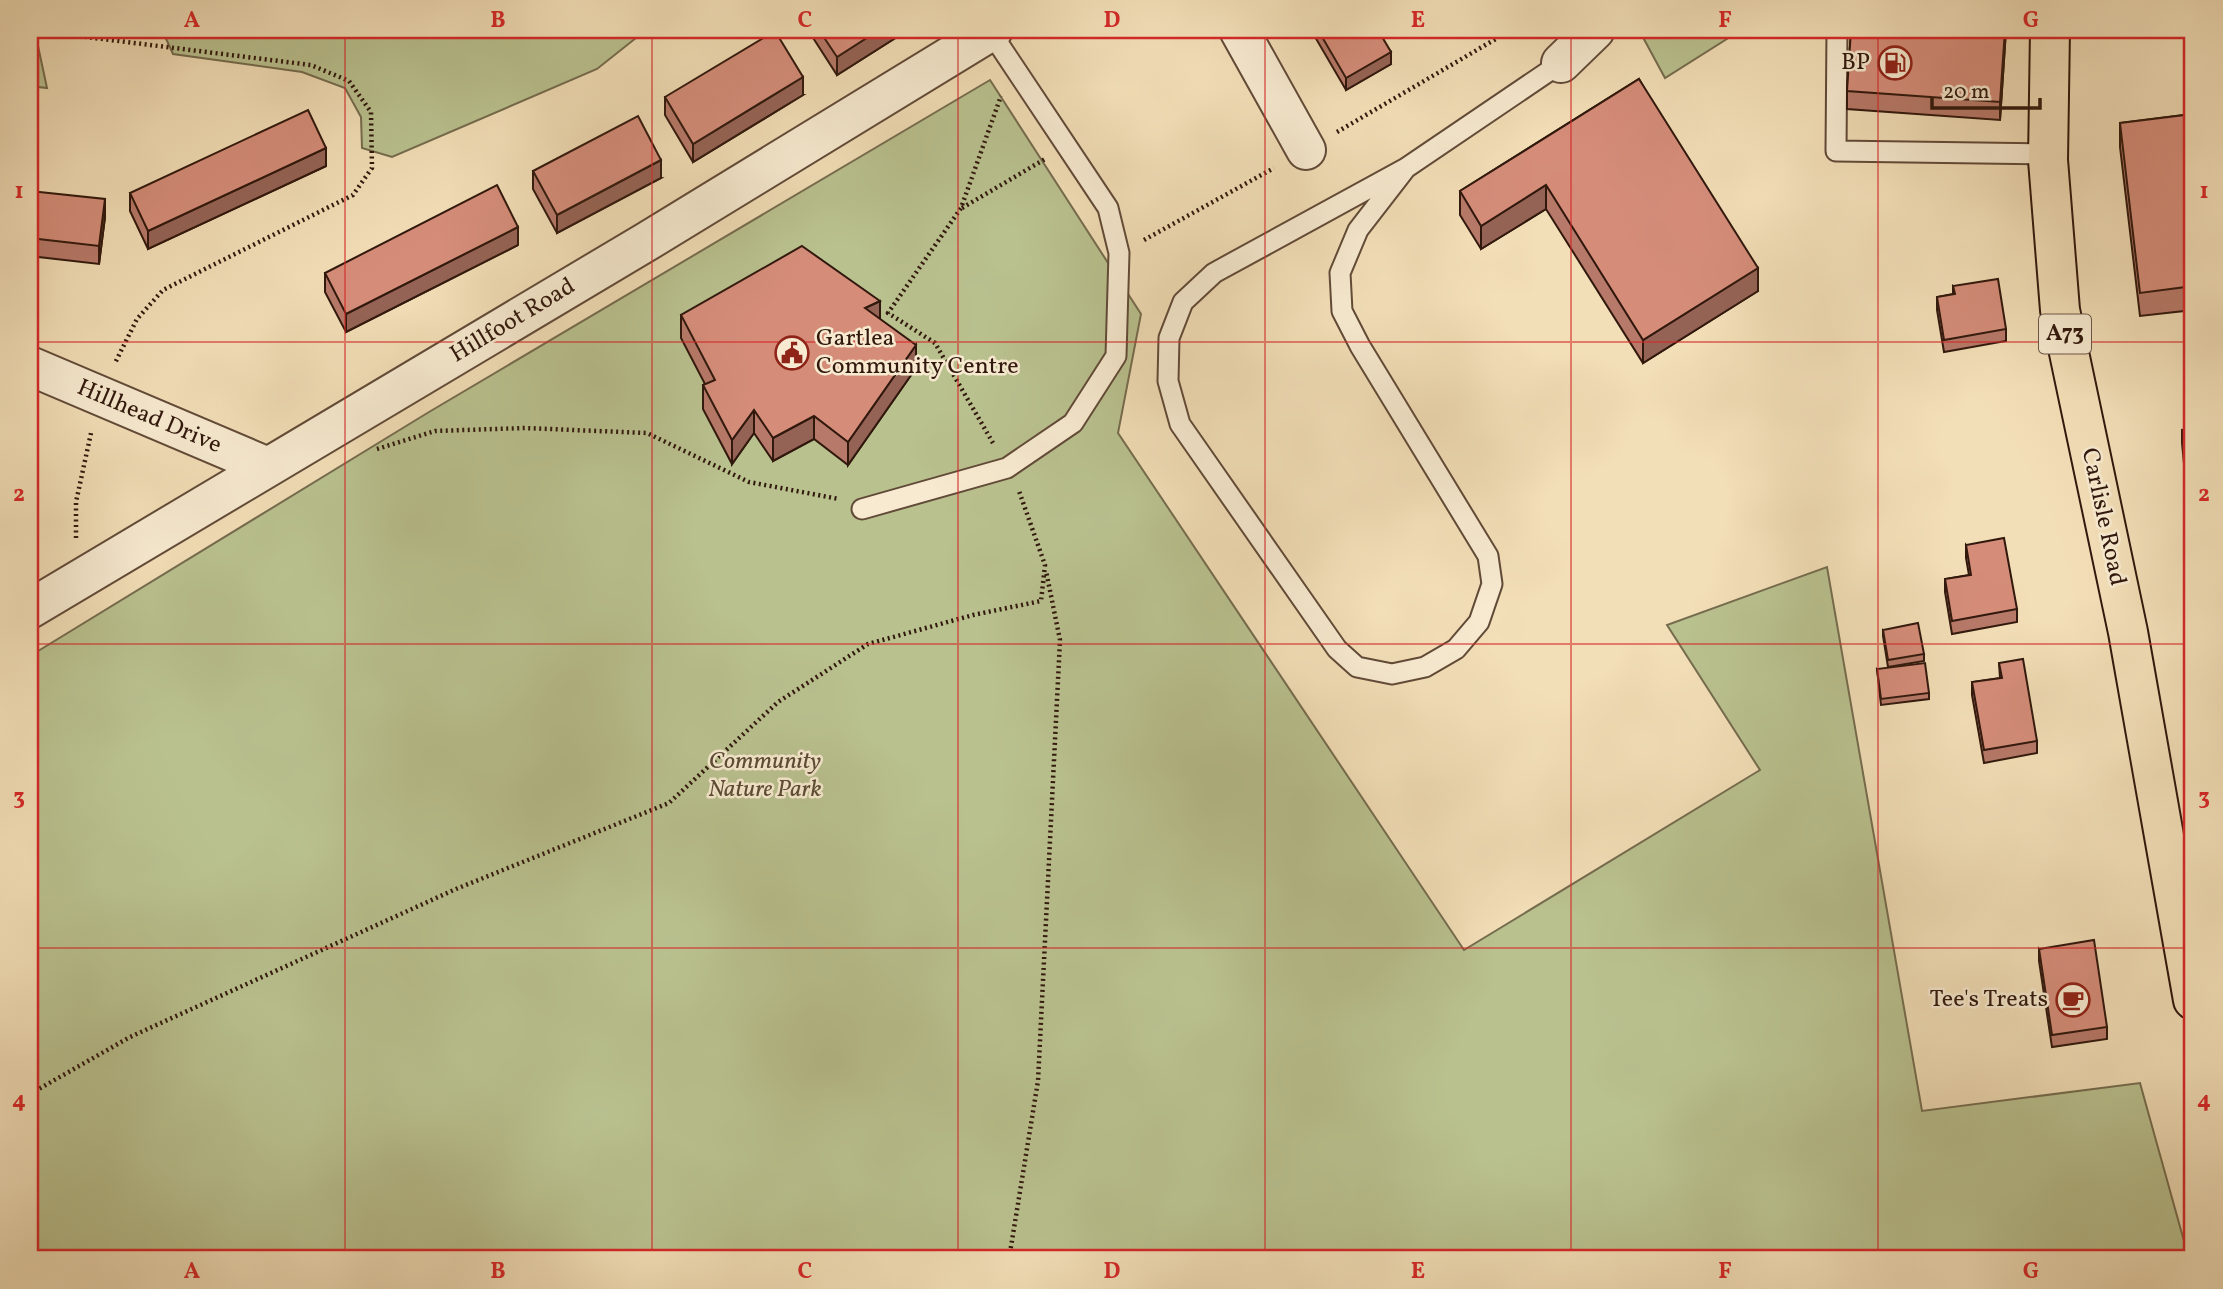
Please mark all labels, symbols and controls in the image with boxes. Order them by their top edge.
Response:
text: A [184,5,200,37]
text: B [490,5,506,37]
text: C [798,5,812,37]
text: D [1104,5,1121,37]
text: E [1411,5,1425,37]
text: F [1718,5,1732,37]
text: G [2023,5,2039,37]
fuel station icon: BP [1876,44,1914,82]
place label: BP [1841,46,1870,80]
scale bar [1932,66,2041,110]
text: 20 m [1943,78,1989,107]
text: 1 [14,176,24,208]
text: 1 [2199,176,2209,208]
street label: Hillfoot Road [444,270,582,372]
road number: A73 [2039,314,2091,354]
place label: Gartlea Community Centre [816,322,1019,384]
public building icon: Gartlea Community Centre [773,334,811,372]
street label: Hillhead Drive [71,371,227,463]
street label: Carlisle Road [2072,445,2134,589]
text: 2 [13,479,25,511]
text: 2 [2198,479,2210,511]
park label: Community Nature Park [708,745,822,807]
text: 3 [13,782,25,814]
text: 3 [2198,782,2210,814]
cafe icon: Tee's Treats [2054,981,2092,1019]
place label: Tee's Treats [1929,983,2048,1017]
text: 4 [12,1085,26,1117]
text: 4 [2197,1085,2211,1117]
text: A [184,1256,200,1288]
text: B [490,1256,506,1288]
text: C [798,1256,812,1288]
text: D [1104,1256,1121,1288]
text: E [1411,1256,1425,1288]
text: F [1718,1256,1732,1288]
text: G [2023,1256,2039,1288]

